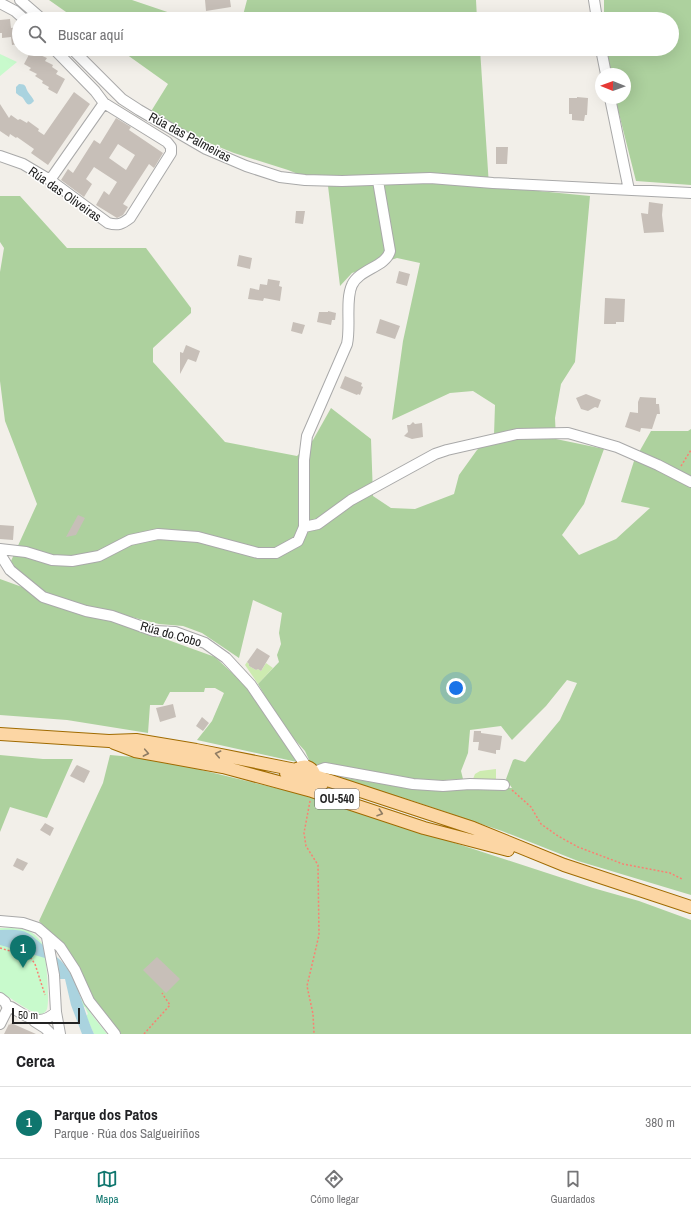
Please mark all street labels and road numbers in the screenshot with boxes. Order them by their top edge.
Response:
street label: Rúa das Palmeiras [146,108,234,166]
street label: Rúa das Oliveiras [25,163,105,225]
street label: Rúa do Cobo [138,617,204,651]
road number: OU-540 [315,789,359,809]

